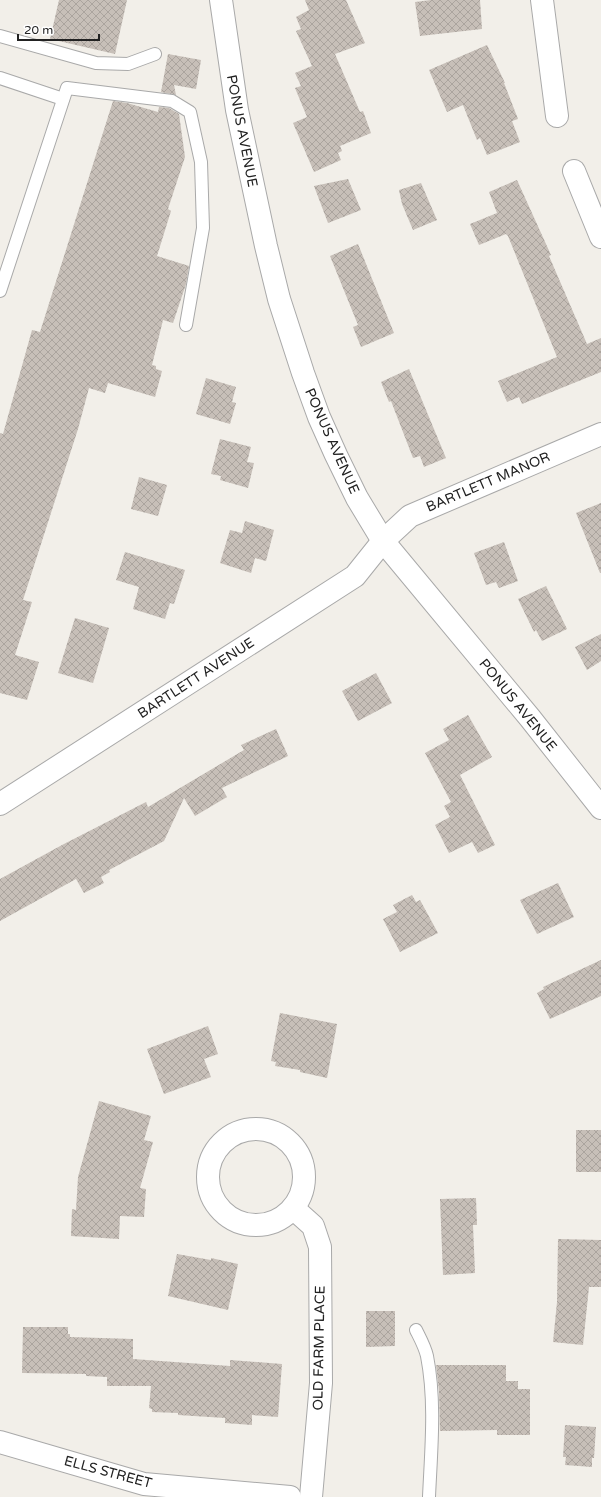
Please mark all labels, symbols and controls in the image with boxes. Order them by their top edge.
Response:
scale bar [18,16,99,42]
text: 20 m [24,23,53,37]
street label: PONUS AVENUE [223,73,261,189]
street label: PONUS AVENUE [301,385,363,497]
street label: BARTLETT MANOR [424,448,553,516]
street label: BARTLETT AVENUE [135,634,258,722]
street label: PONUS AVENUE [475,655,561,755]
street label: OLD FARM PLACE [309,1285,329,1411]
street label: ELLS STREET [62,1452,154,1492]

